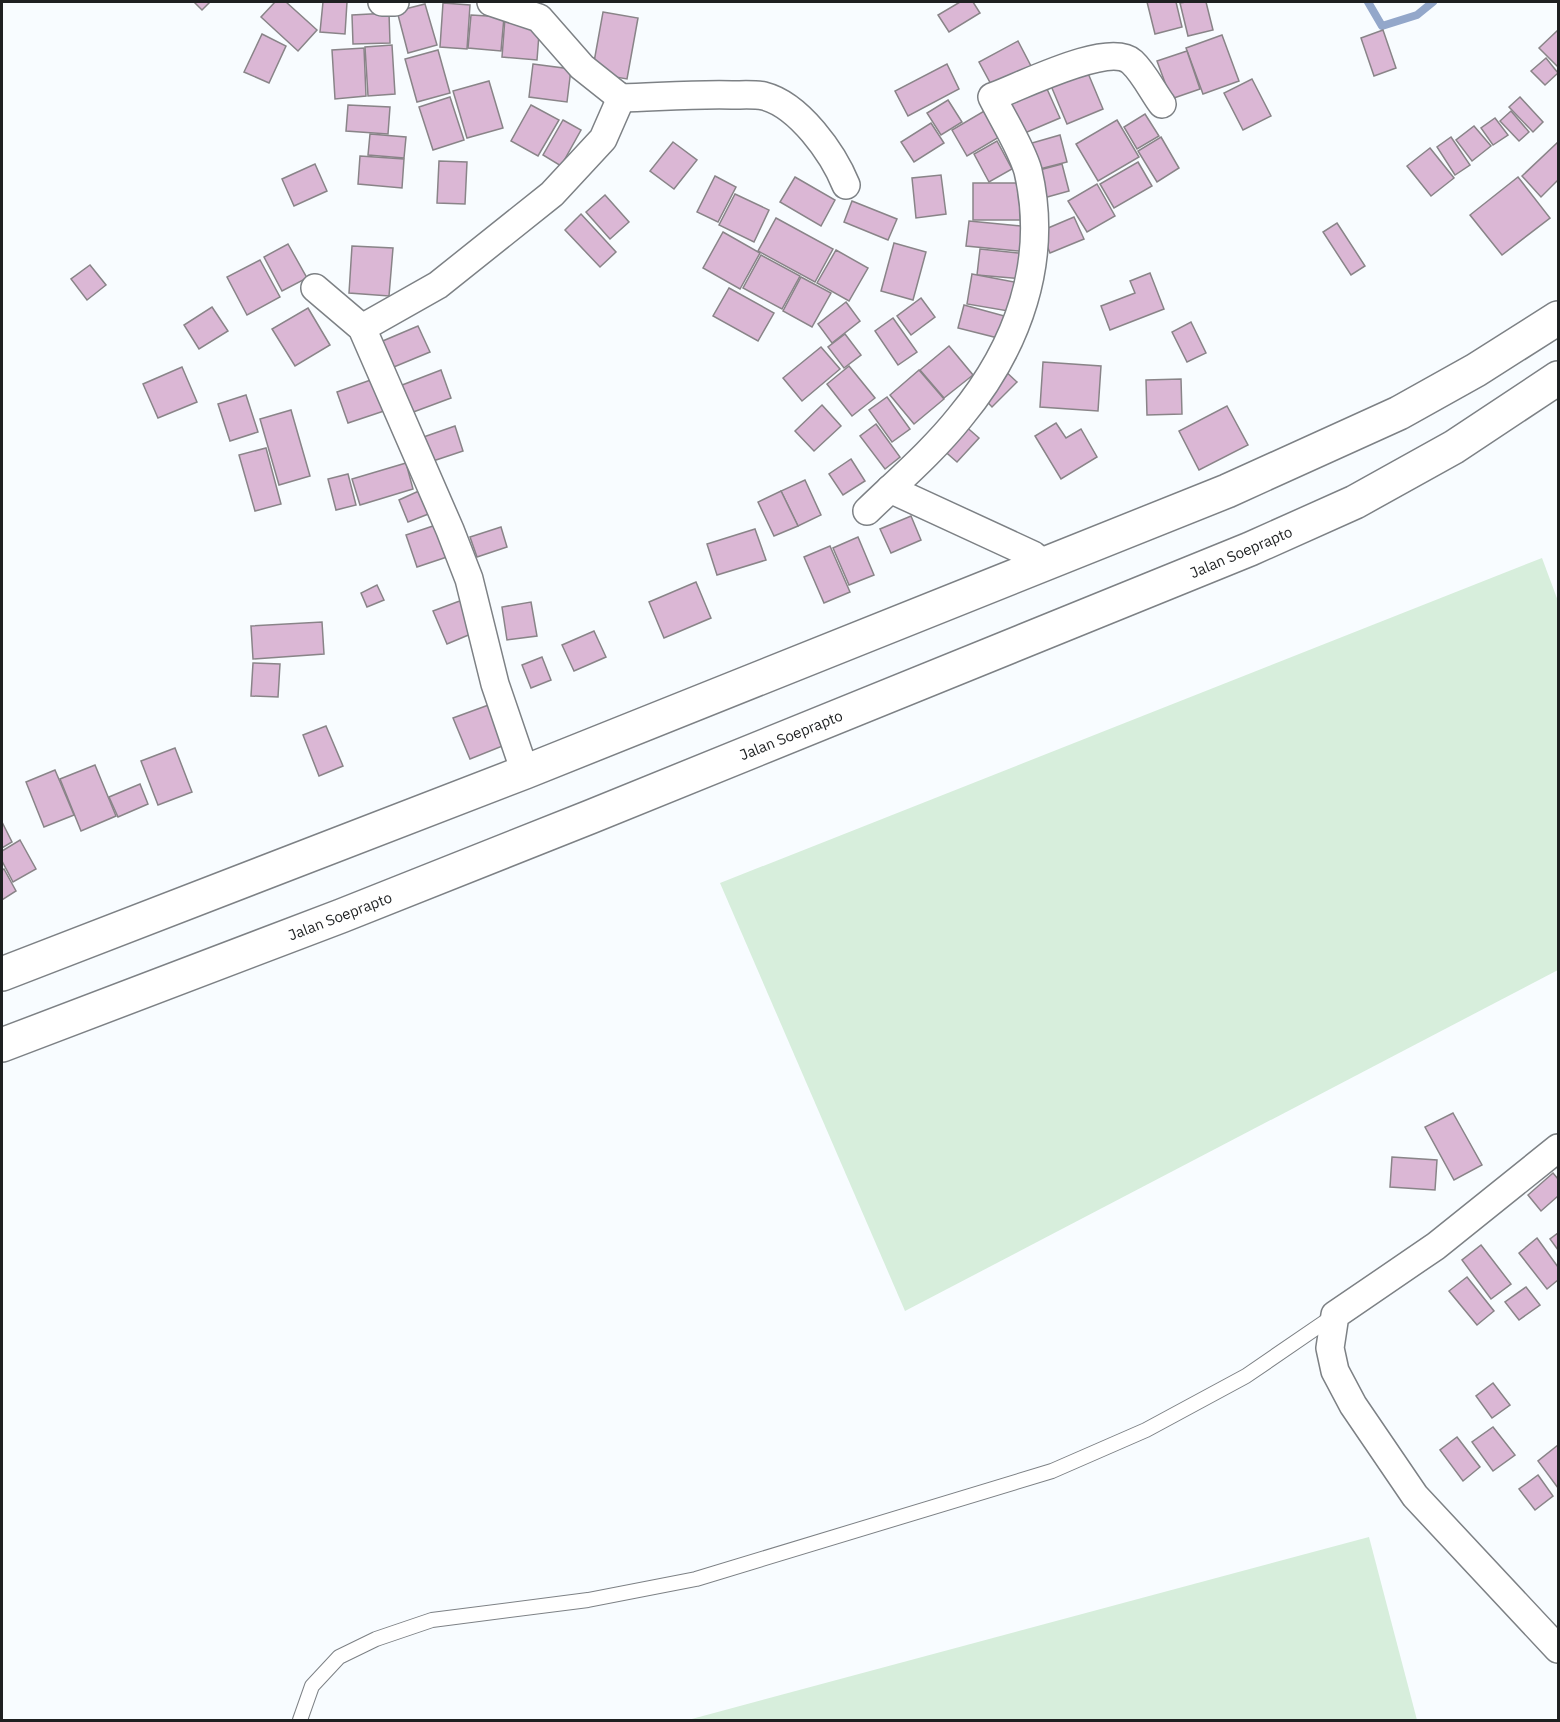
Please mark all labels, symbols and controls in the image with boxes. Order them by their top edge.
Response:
street label: Jalan Soeprapto [1187,522,1295,582]
street label: Jalan Soeprapto [737,706,845,764]
street label: Jalan Soeprapto [285,888,395,944]

